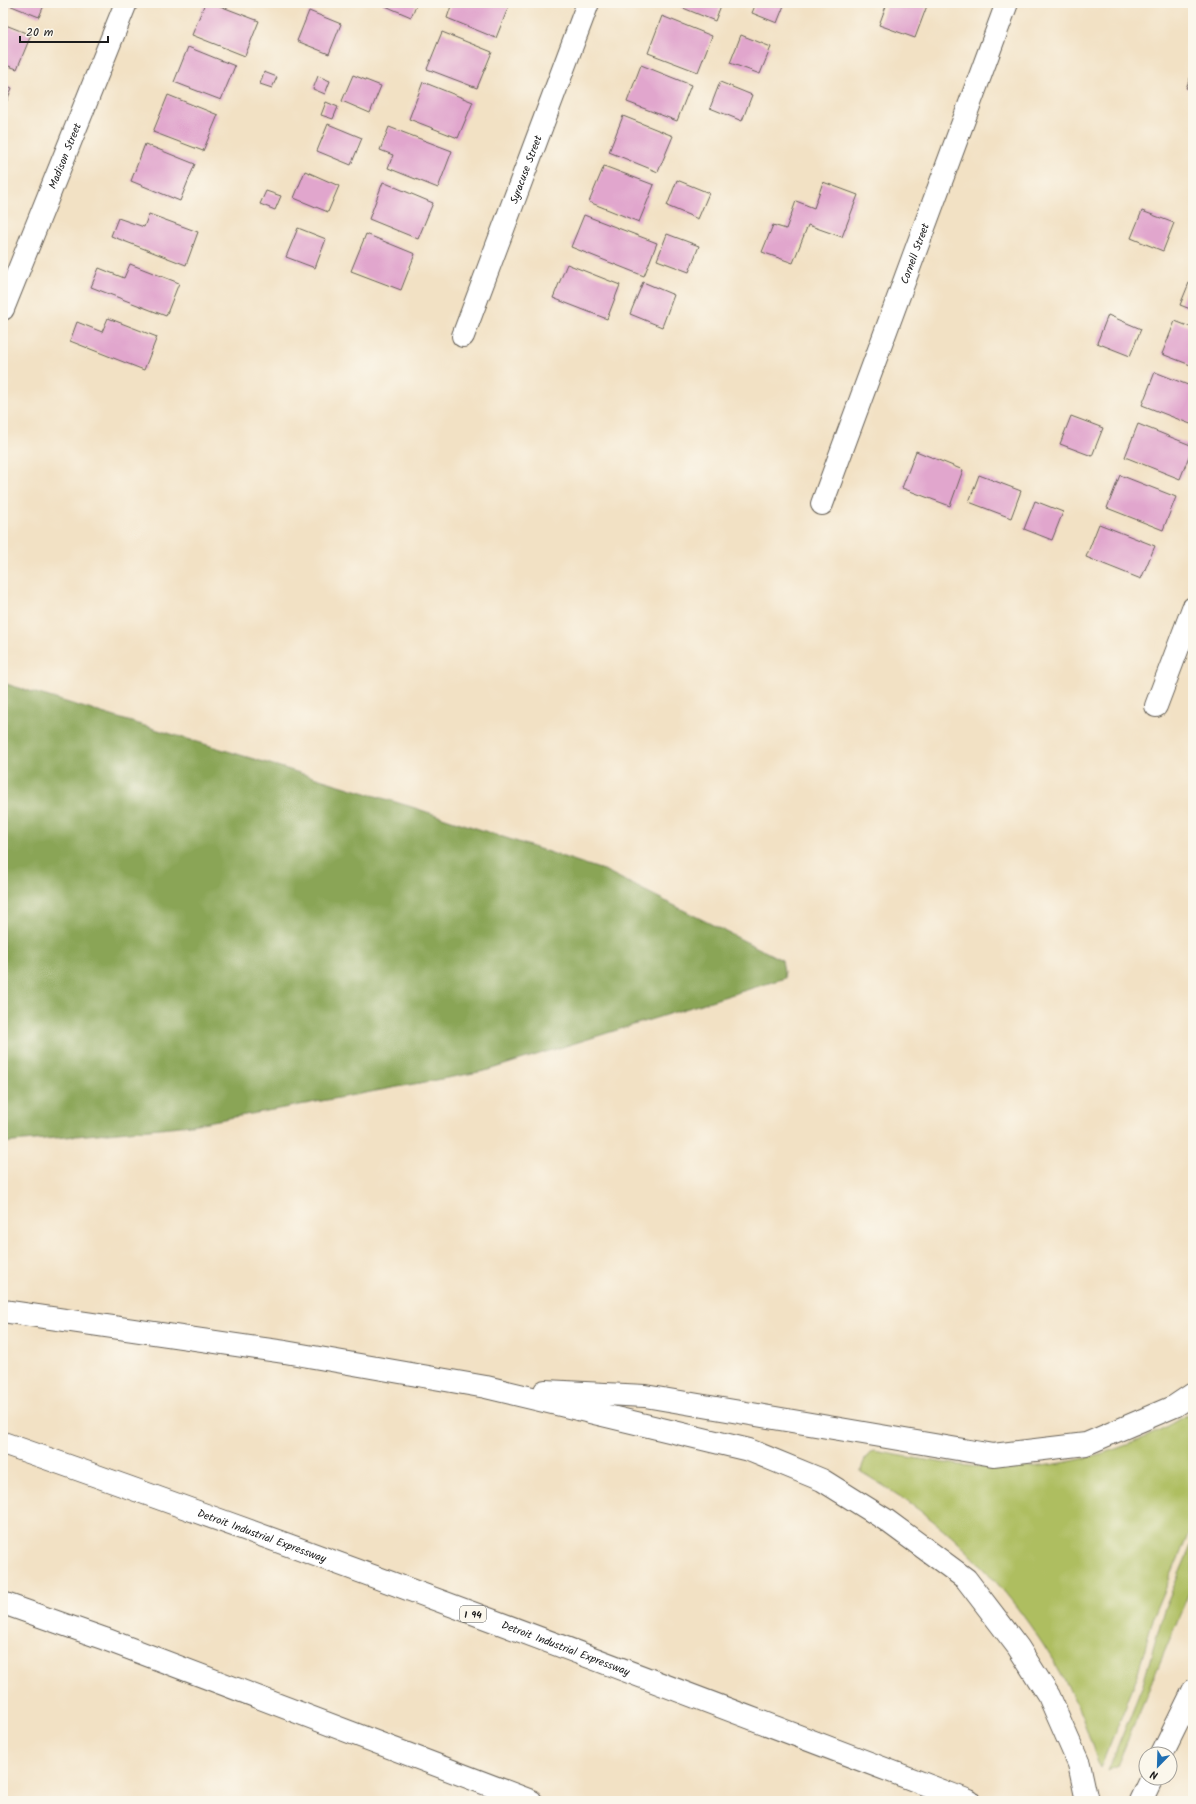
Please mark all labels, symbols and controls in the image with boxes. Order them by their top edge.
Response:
scale bar [20,18,108,44]
text: 20 m [26,23,54,42]
street label: Madison Street [44,120,87,192]
street label: Syracuse Street [505,132,548,207]
street label: Cornell Street [896,220,935,287]
street label: Detroit Industrial Expressway [195,1505,329,1568]
road number: I 94 [460,1606,486,1622]
street label: Detroit Industrial Expressway [499,1617,633,1682]
north arrow [1138,1746,1178,1786]
text: N [1148,1765,1161,1784]

